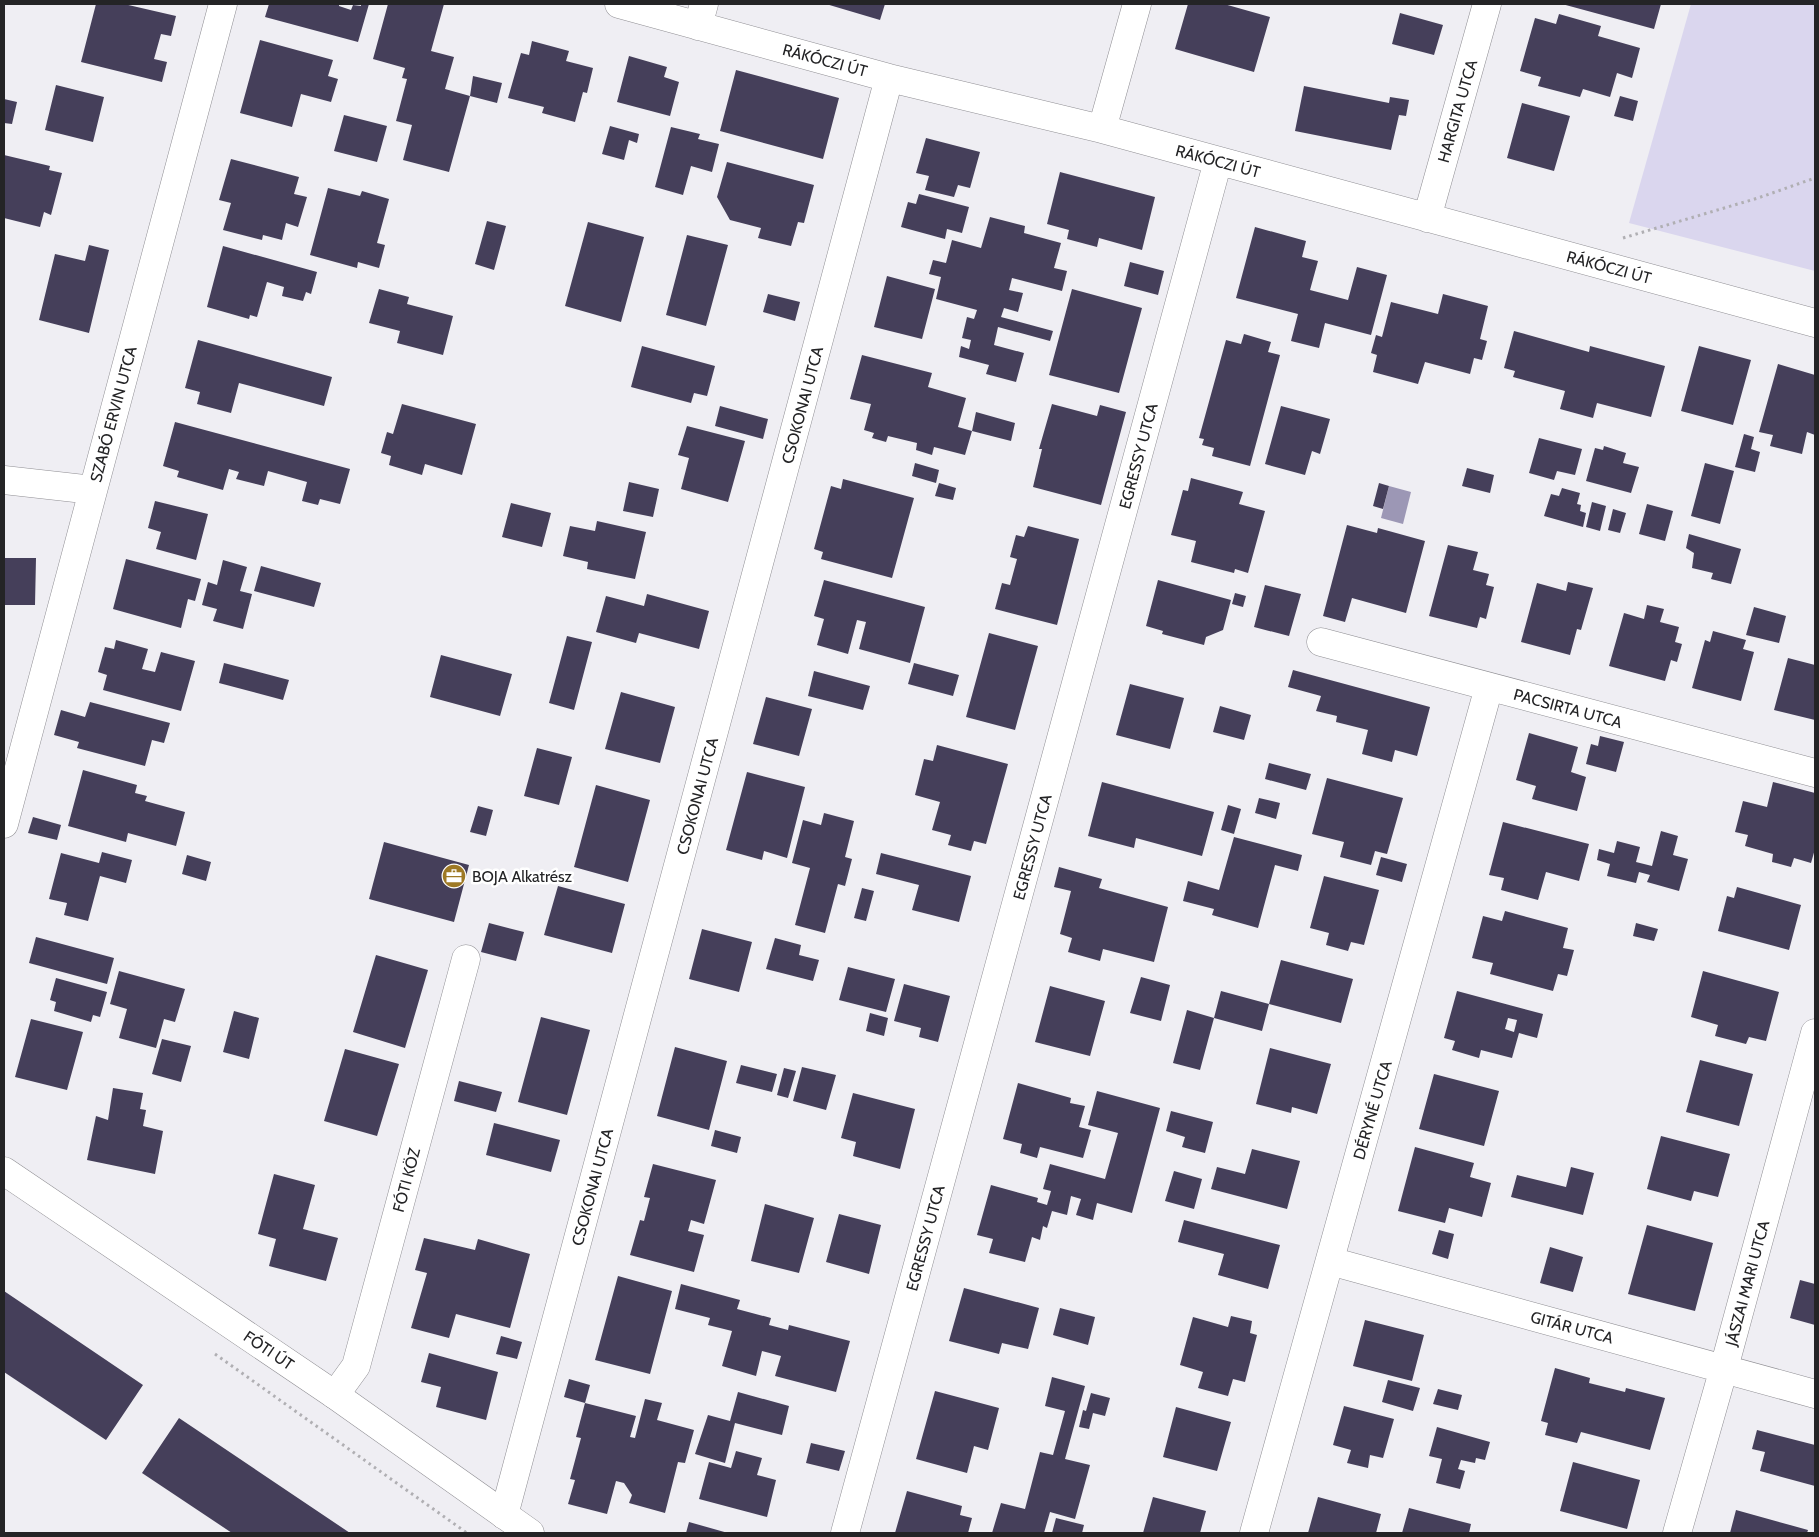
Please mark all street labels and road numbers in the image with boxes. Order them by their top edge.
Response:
street label: RÁKÓCZI ÚT [780,40,870,81]
street label: HARGITA UTCA [1434,57,1481,165]
street label: RÁKÓCZI ÚT [1173,141,1263,182]
street label: RÁKÓCZI ÚT [1564,247,1654,288]
street label: SZABÓ ERVIN UTCA [86,344,141,484]
street label: CSOKONAI UTCA [778,344,827,466]
street label: EGRESSY UTCA [1115,401,1162,511]
street label: PACSIRTA UTCA [1512,685,1624,732]
street label: CSOKONAI UTCA [673,735,722,857]
street label: EGRESSY UTCA [1009,792,1056,902]
street label: DÉRYNÉ UTCA [1349,1058,1396,1162]
street label: CSOKONAI UTCA [568,1126,617,1248]
street label: FÓTI KÖZ [389,1146,424,1214]
street label: EGRESSY UTCA [902,1183,949,1293]
street label: JÁSZAI MARI UTCA [1721,1218,1773,1349]
street label: GITÁR UTCA [1528,1307,1616,1348]
street label: FÓTI ÚT [240,1327,298,1374]

